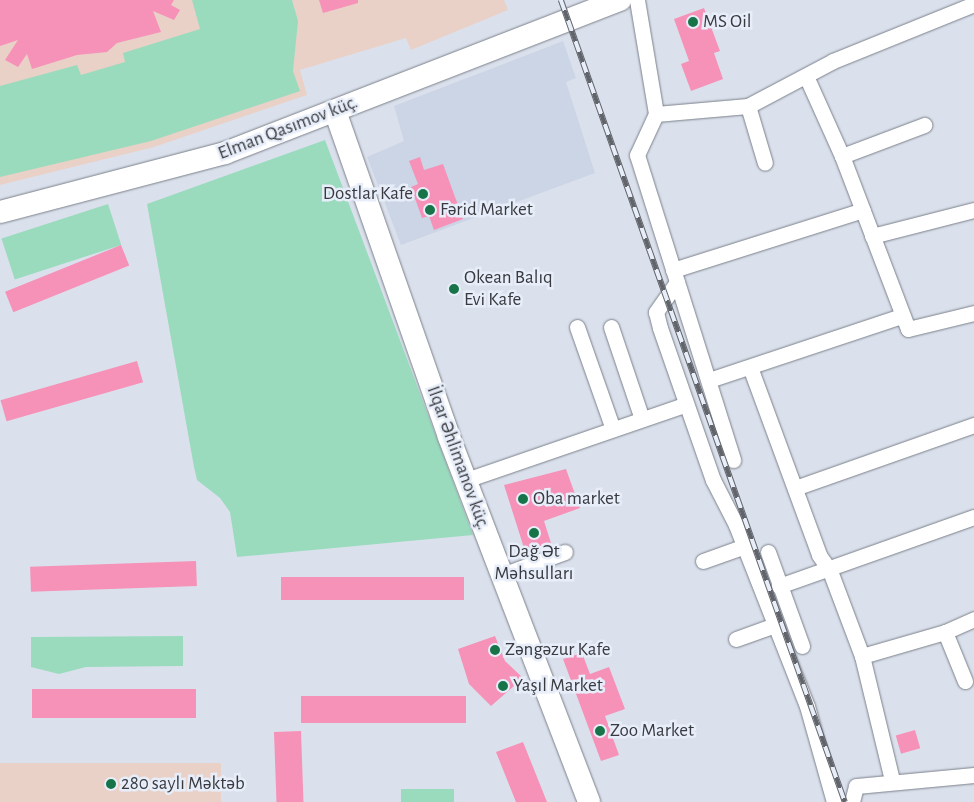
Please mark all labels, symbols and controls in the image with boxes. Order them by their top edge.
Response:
place label: MS Oil [703,11,751,33]
marker: MS Oil [687,16,699,28]
street label: Elman Qasımov küç. [215,91,361,165]
place label: Dostlar Kafe [323,183,413,205]
marker: Dostlar Kafe [417,188,429,200]
place label: Fərid Market [440,199,533,221]
marker: Fərid Market [424,204,436,216]
place label: Okean Balıq Evi Kafe [464,267,553,311]
marker: Okean Balıq Evi Kafe [448,283,460,295]
street label: İlqar Əhlimanov küç. [421,383,495,533]
place label: Oba market [533,488,620,510]
marker: Oba market [517,493,529,505]
marker: Dağ Ət Məhsulları [528,527,540,539]
place label: Dağ Ət Məhsulları [495,541,573,585]
place label: Zəngəzur Kafe [505,639,610,661]
marker: Zəngəzur Kafe [489,644,501,656]
place label: Yaşıl Market [513,675,603,697]
marker: Yaşıl Market [497,680,509,692]
place label: Zoo Market [610,720,694,742]
marker: Zoo Market [594,725,606,737]
place label: 280 saylı Məktəb [121,773,245,795]
marker: 280 saylı Məktəb [105,778,117,790]

